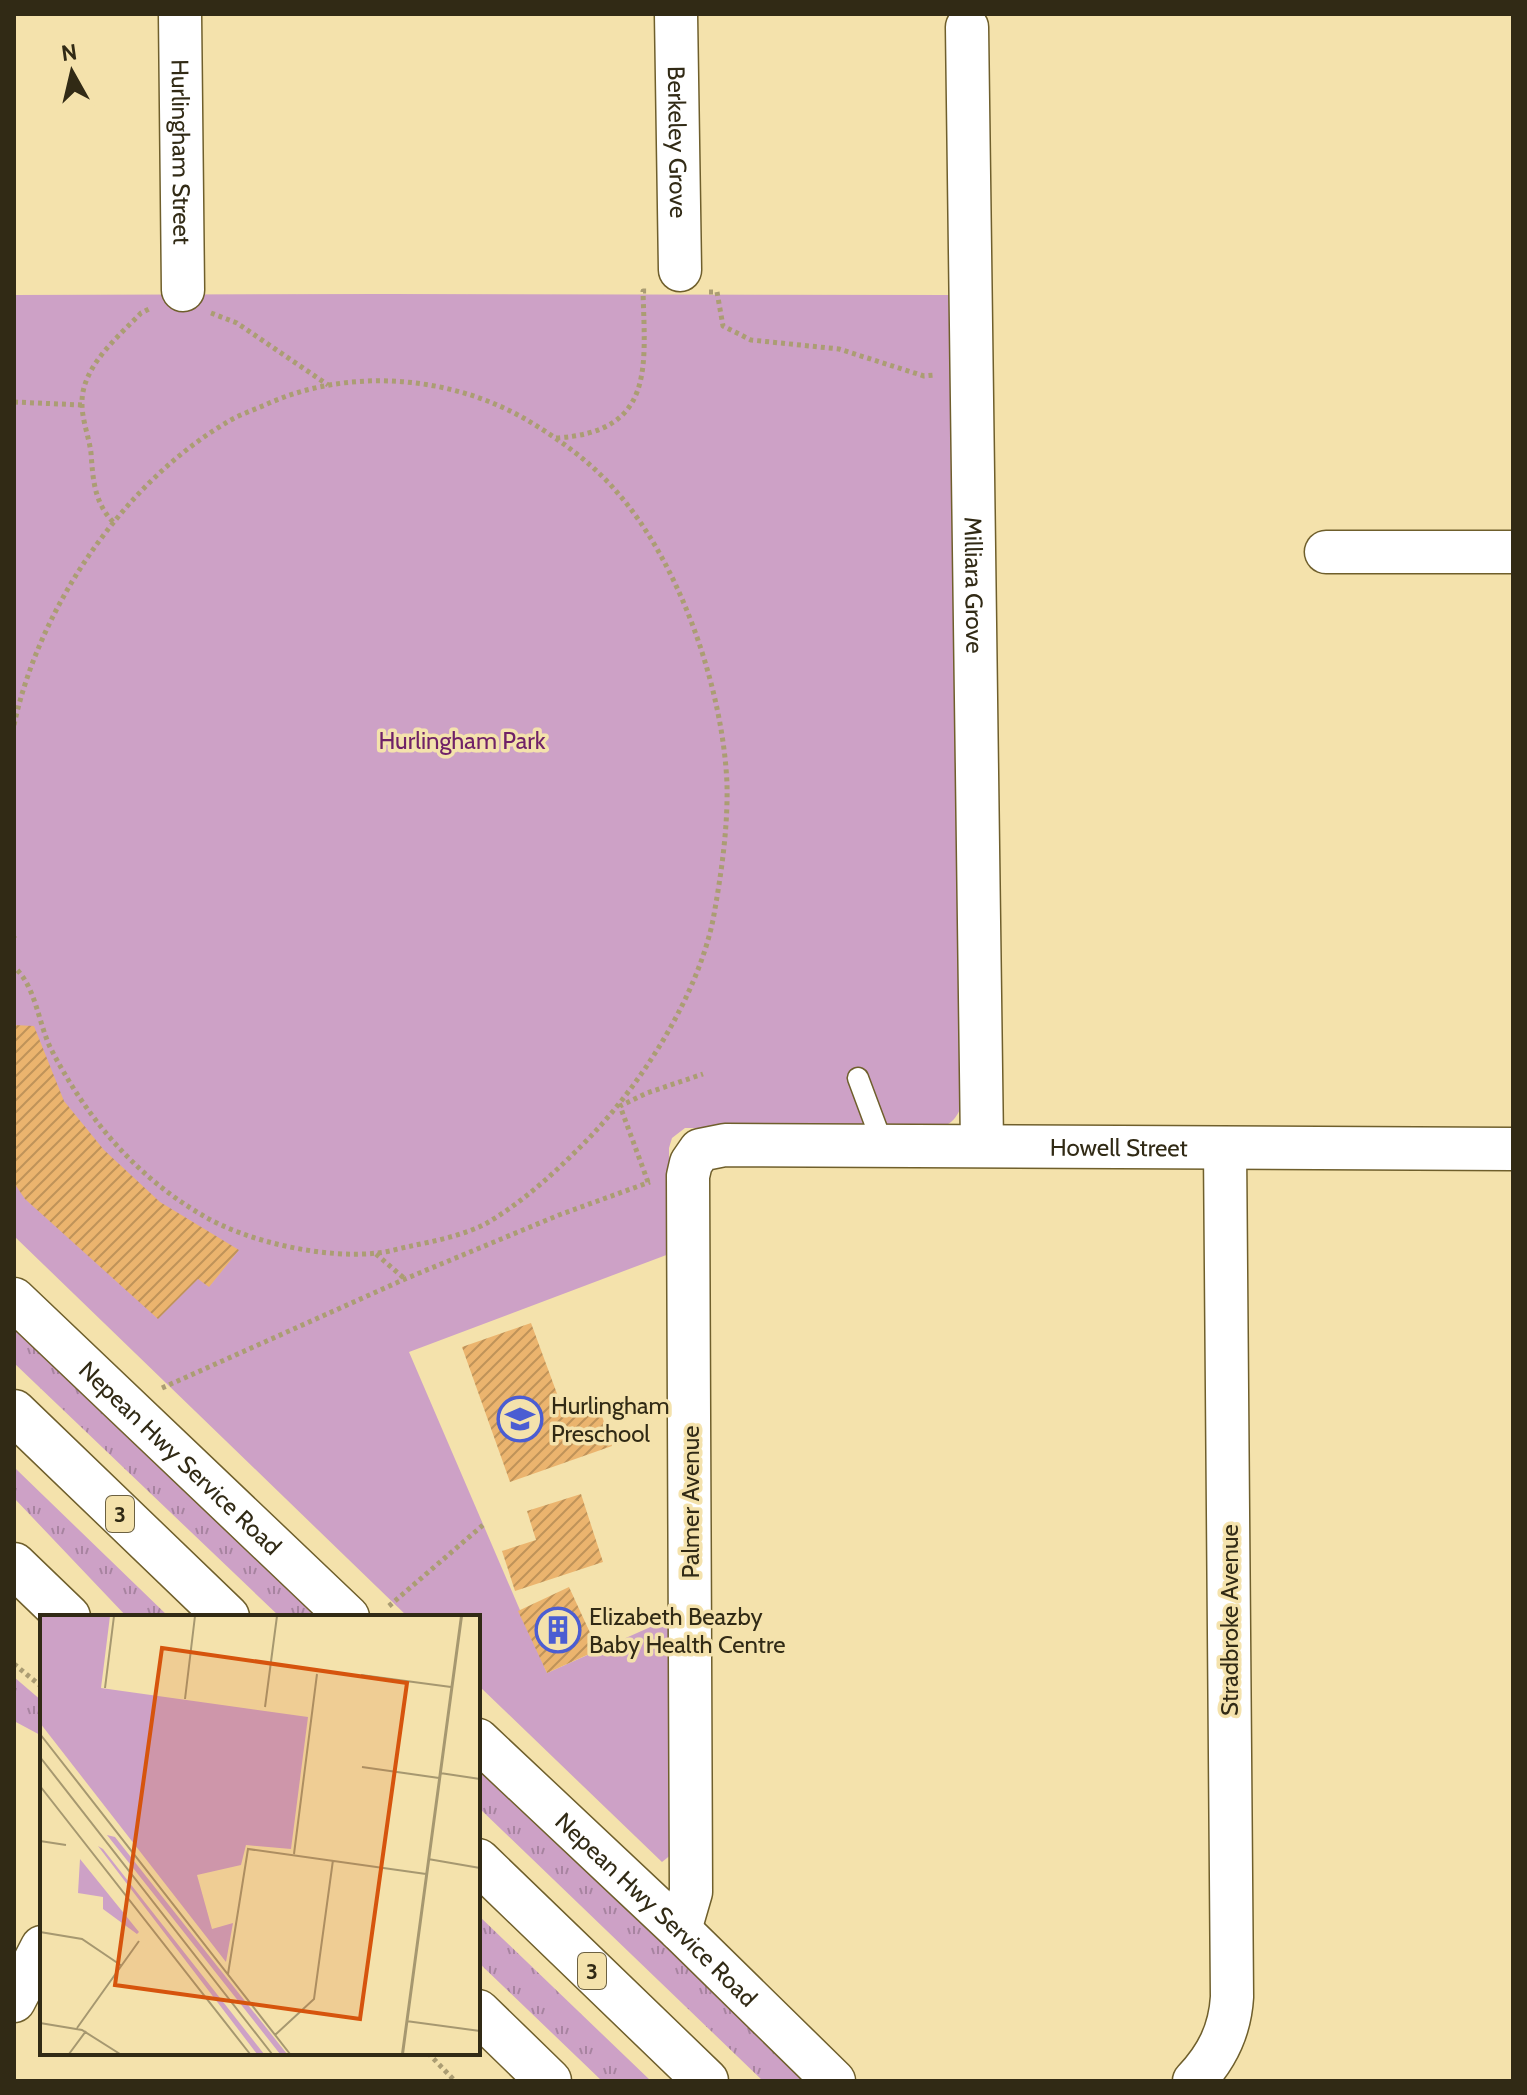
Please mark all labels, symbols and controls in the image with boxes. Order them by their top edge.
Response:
north arrow [32,32,112,112]
text: N [60,38,79,67]
street label: Hurlingham Street [166,59,197,245]
street label: Berkeley Grove [662,66,694,218]
street label: Milliara Grove [959,516,990,654]
park label: Hurlingham Park [378,726,546,755]
street label: Howell Street [1050,1132,1188,1162]
street label: Nepean Hwy Service Road [74,1355,288,1560]
place label: Hurlingham Preschool [551,1391,670,1448]
school or university icon: Hurlingham Preschool [496,1395,544,1443]
street label: Palmer Avenue [676,1425,705,1579]
road number: 3 [106,1496,134,1532]
street label: Stradbroke Avenue [1215,1524,1244,1716]
place label: Elizabeth Beazby Baby Health Centre [589,1602,786,1659]
building icon: Elizabeth Beazby Baby Health Centre [534,1606,582,1654]
inset map [40,1615,480,2055]
street label: Nepean Hwy Service Road [550,1806,763,2012]
road number: 3 [578,1953,606,1989]

